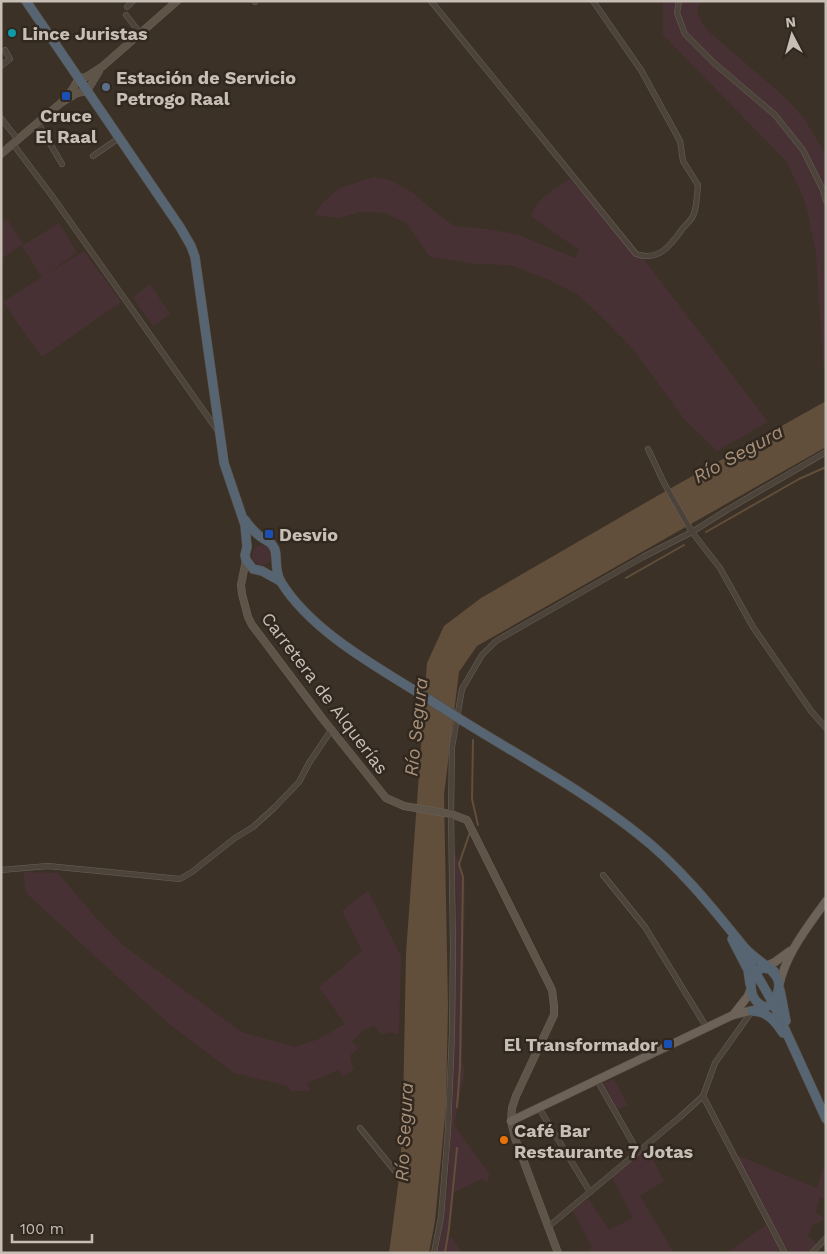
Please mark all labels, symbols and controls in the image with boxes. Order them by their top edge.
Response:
north arrow [767,10,817,60]
text: N [785,14,797,31]
place label: Lince Juristas [22,23,148,44]
marker: Lince Juristas [6,27,18,39]
place label: Estación de Servicio Petrogo Raal [116,67,296,109]
marker: Estación de Servicio Petrogo Raal [100,81,112,93]
marker: Cruce El Raal [60,90,72,102]
place label: Cruce El Raal [35,105,97,147]
water label: Río Segura [689,420,787,488]
place label: Desvio [279,524,338,545]
marker: Desvio [263,528,275,540]
street label: Carretera de Alquerías [257,608,393,778]
water label: Río Segura [399,676,433,778]
place label: El Transformador [504,1034,658,1055]
marker: El Transformador [662,1038,674,1050]
water label: Río Segura [390,1081,418,1182]
place label: Café Bar Restaurante 7 Jotas [514,1120,694,1162]
marker: Café Bar Restaurante 7 Jotas [498,1134,510,1146]
scale bar [12,1212,92,1244]
text: 100 m [20,1220,64,1238]

